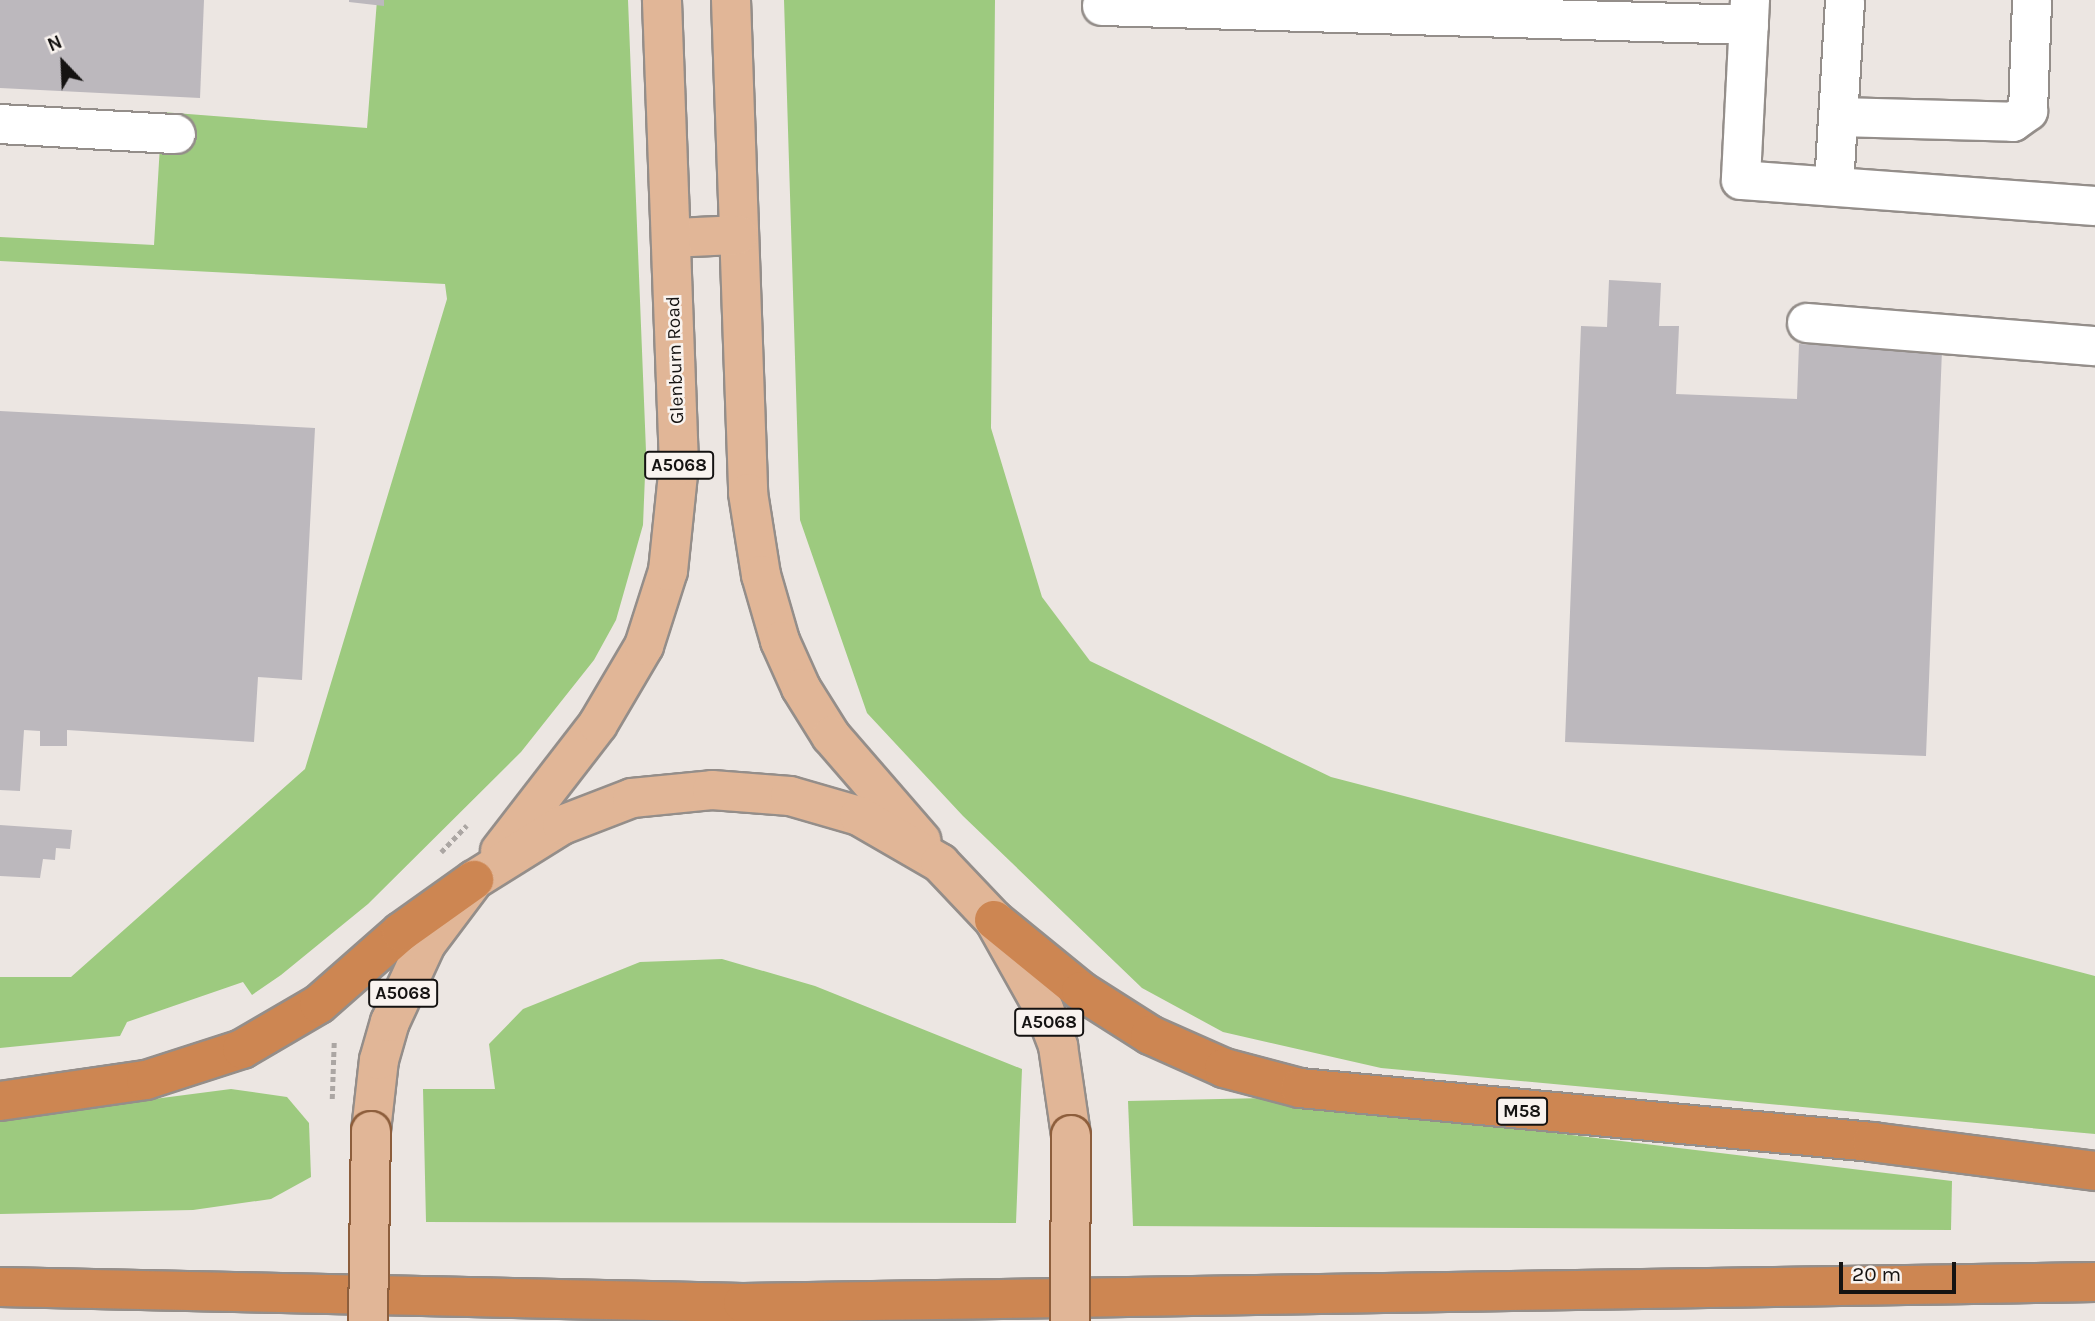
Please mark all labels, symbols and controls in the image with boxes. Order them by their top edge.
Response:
north arrow [28,28,98,98]
text: N [44,31,65,56]
street label: Glenburn Road [662,296,690,424]
road number: A5068 [644,450,714,480]
road number: A5068 [368,978,438,1008]
road number: A5068 [1014,1007,1084,1036]
road number: M58 [1496,1096,1548,1126]
scale bar [1843,1248,1960,1292]
text: 20 m [1852,1262,1901,1286]

